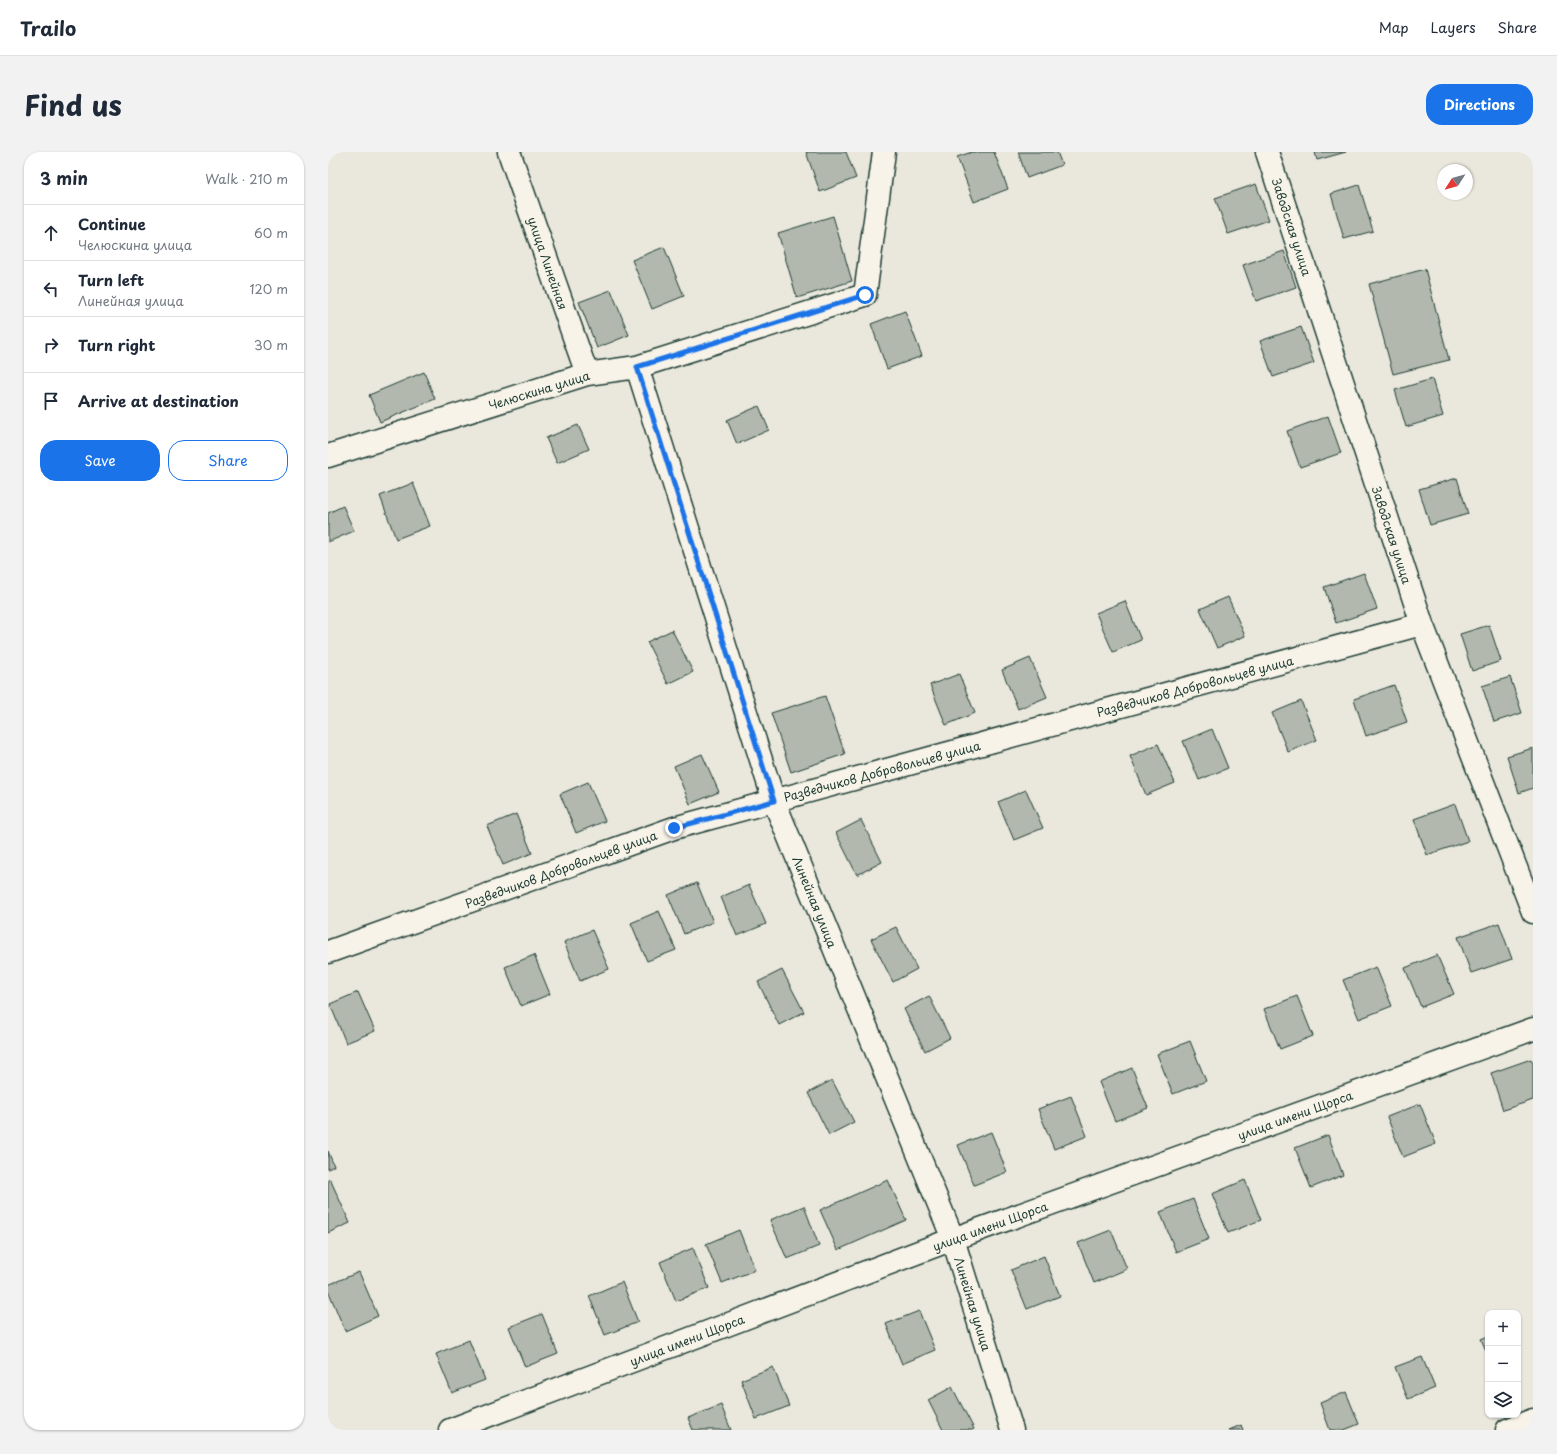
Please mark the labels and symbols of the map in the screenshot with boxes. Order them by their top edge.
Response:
north arrow [1437,164,1473,200]
street label: Заводская улица [1268,176,1316,278]
street label: улица Линейная [524,214,572,312]
route start [856,286,874,304]
street label: Челюскина улица [486,366,592,414]
street label: Заводская улица [1368,484,1416,586]
street label: Разведчиков Добровольцев улица [1095,651,1296,721]
street label: Разведчиков Добровольцев улица [782,736,983,806]
route end [665,819,683,837]
street label: Разведчиков Добровольцев улица [463,826,660,912]
street label: Линейная улица [788,853,842,951]
street label: улица имени Щорса [1235,1086,1356,1144]
street label: улица имени Щорса [930,1197,1051,1255]
street label: Линейная улица [950,1255,996,1354]
street label: улица имени Щорса [627,1310,747,1370]

